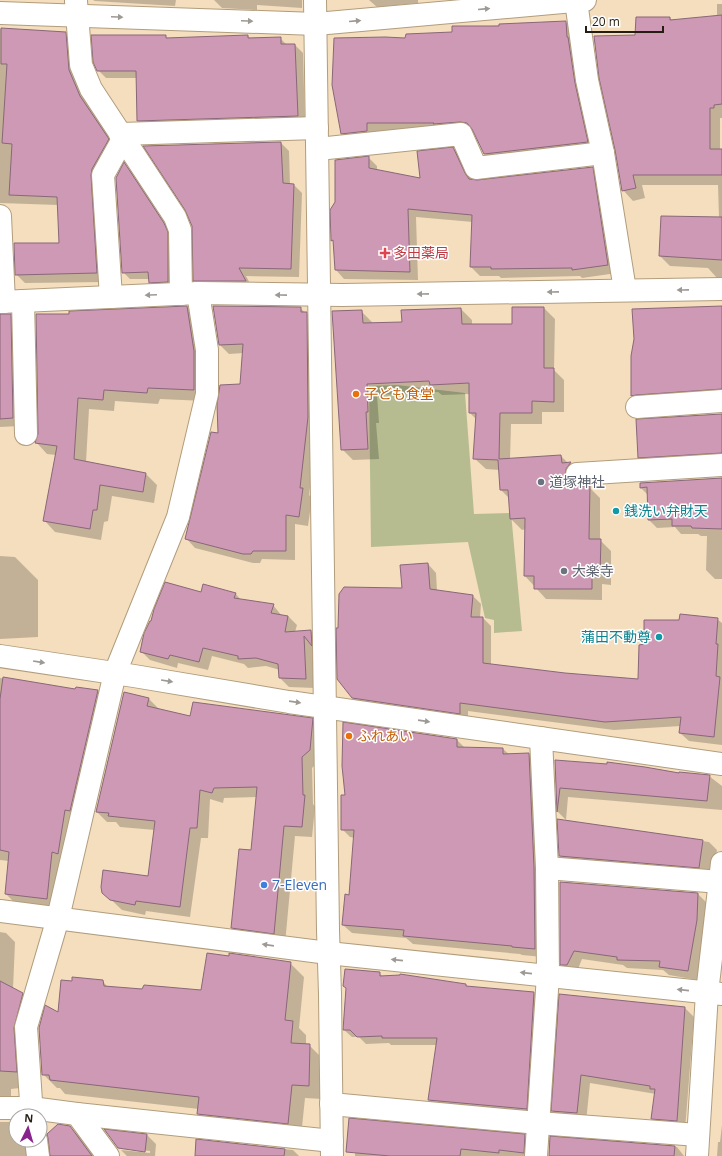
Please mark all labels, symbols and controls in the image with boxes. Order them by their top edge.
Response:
one-way arrow [478,6,490,13]
scale bar [586,8,663,34]
one-way arrow [111,13,123,20]
text: 20 m [592,13,620,30]
one-way arrow [241,18,253,25]
one-way arrow [348,18,361,25]
place label: 多田薬局 [393,243,449,262]
marker: 多田薬局 [380,248,390,258]
one-way arrow [677,286,689,293]
one-way arrow [547,288,559,295]
one-way arrow [417,290,429,297]
one-way arrow [275,291,287,298]
one-way arrow [145,292,157,299]
place label: 子ども食堂 [364,384,434,403]
marker: 子ども食堂 [351,389,361,399]
place label: 道塚神社 [549,472,605,491]
marker: 道塚神社 [536,477,546,487]
place label: 銭洗い弁財天 [624,501,708,520]
marker: 銭洗い弁財天 [611,506,621,516]
place label: 大楽寺 [572,561,614,580]
marker: 大楽寺 [559,566,569,576]
place label: 蒲田不動尊 [581,627,651,646]
marker: 蒲田不動尊 [654,632,664,642]
one-way arrow [32,659,45,665]
one-way arrow [161,678,173,684]
one-way arrow [289,699,301,705]
one-way arrow [418,718,430,724]
place label: ふれあい [357,726,413,745]
marker: ふれあい [344,731,354,741]
place label: 7-Eleven [272,875,327,894]
marker: 7-Eleven [259,880,269,890]
one-way arrow [262,942,274,948]
one-way arrow [391,957,403,964]
one-way arrow [520,970,532,976]
one-way arrow [677,987,689,993]
north arrow [8,1108,48,1148]
text: N [24,1110,34,1125]

